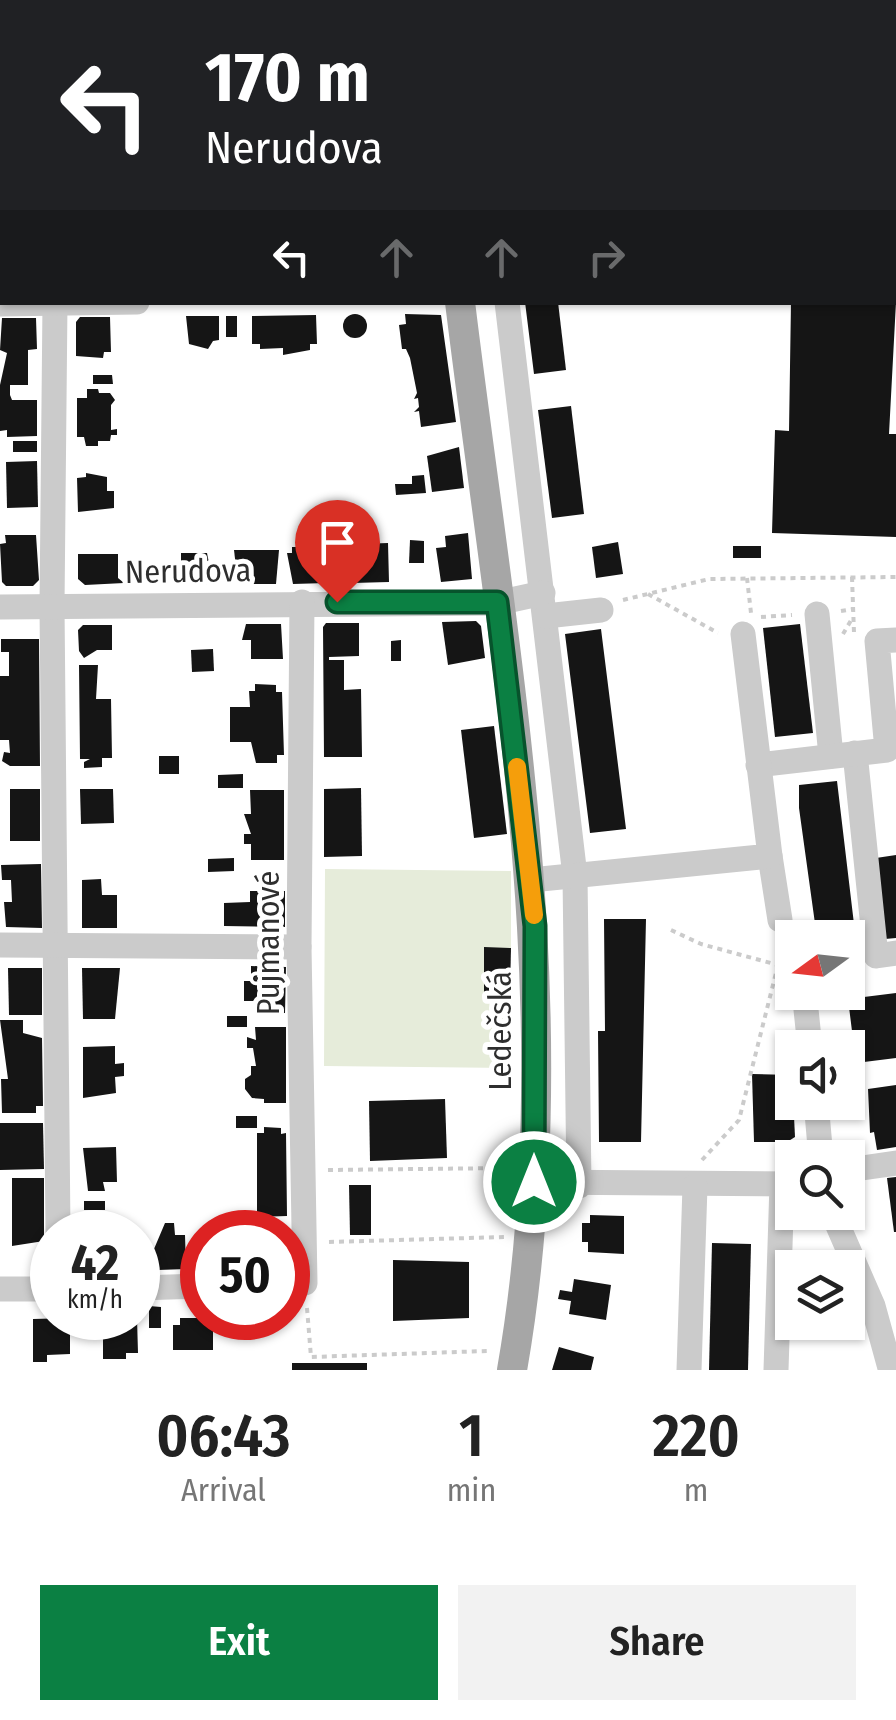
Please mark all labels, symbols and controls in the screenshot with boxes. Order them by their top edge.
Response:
text: 170 m [205,36,370,120]
icon: left [40,40,170,170]
text: Nerudova [205,121,383,175]
icon: left [264,230,319,285]
icon: ahead [369,230,424,285]
icon: ahead [474,230,529,285]
icon: right [579,230,634,285]
pin [295,500,380,603]
icon: arrive [310,515,365,570]
street label: Nerudova [124,551,252,591]
street label: Pujmanové [249,871,287,1015]
north arrow [775,920,865,1010]
map controls [775,920,865,1340]
street label: Ledečská [481,971,519,1091]
button: sound [775,1030,865,1120]
position arrow [482,1130,586,1234]
button: search [775,1140,865,1230]
speed limit sign: 50 [180,1210,310,1340]
text: 42 [71,1233,119,1293]
button: layers [775,1250,865,1340]
text: km/h [67,1285,123,1315]
text: 06:43 [156,1400,291,1472]
text: 1 [459,1400,484,1472]
text: 220 [652,1400,740,1472]
text: Arrival [181,1471,266,1509]
text: min [447,1471,496,1509]
text: m [684,1471,708,1509]
button: Exit [40,1585,438,1700]
button: Share [458,1585,856,1700]

